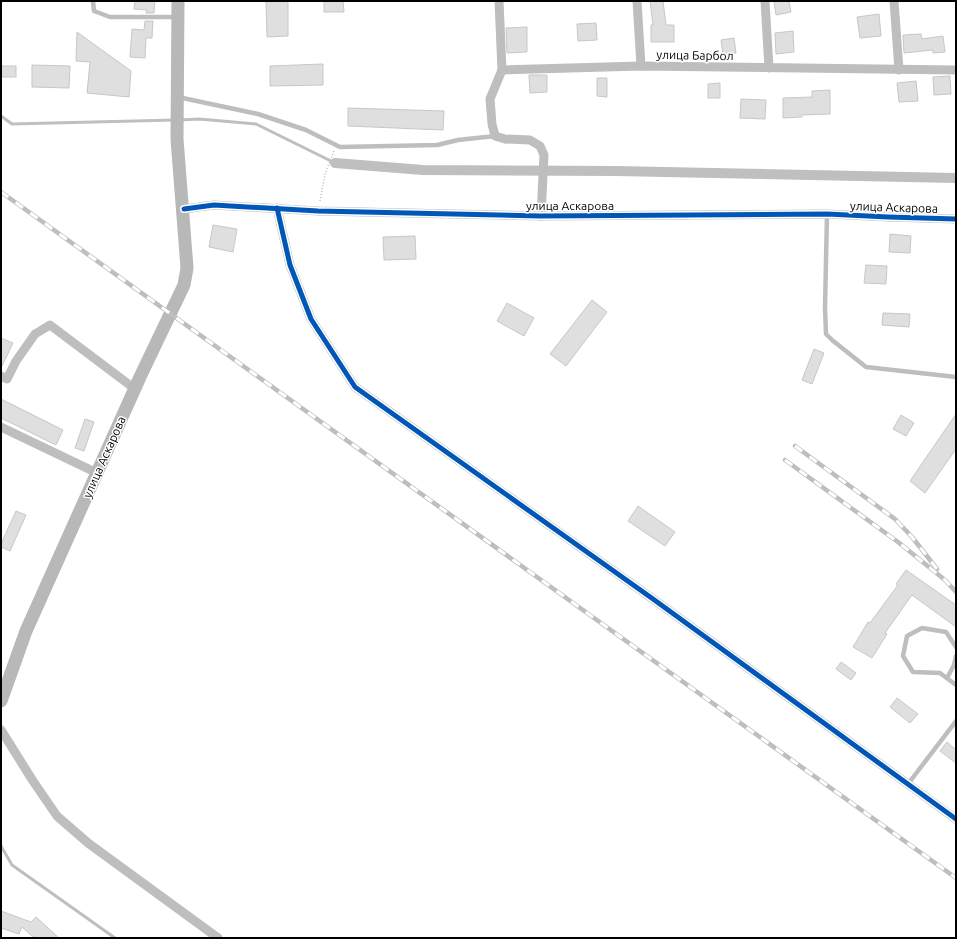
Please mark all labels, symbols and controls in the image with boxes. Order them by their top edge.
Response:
street label: улица Барбол [656,48,734,62]
street label: улица Аскарова [526,199,614,212]
street label: улица Аскарова [850,199,938,215]
street label: улица Аскарова [80,414,128,500]

